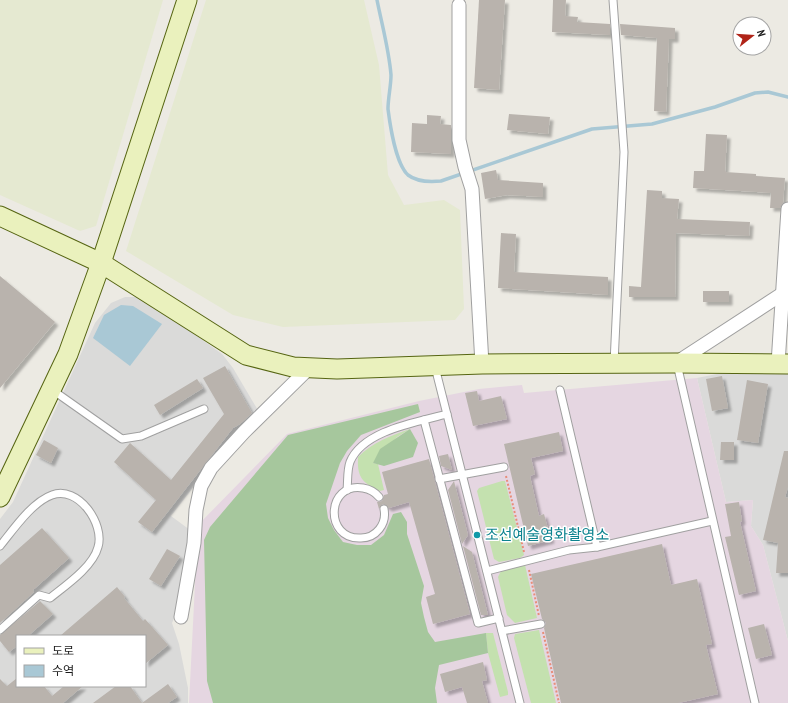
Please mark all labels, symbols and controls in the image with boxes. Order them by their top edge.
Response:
north arrow [732,16,772,56]
text: N [754,28,769,38]
place label: 조선예술영화촬영소 [485,525,609,544]
marker: 조선예술영화촬영소 [472,530,482,540]
legend [16,635,146,687]
text: 도로 [52,643,74,658]
text: 수역 [52,663,74,678]

